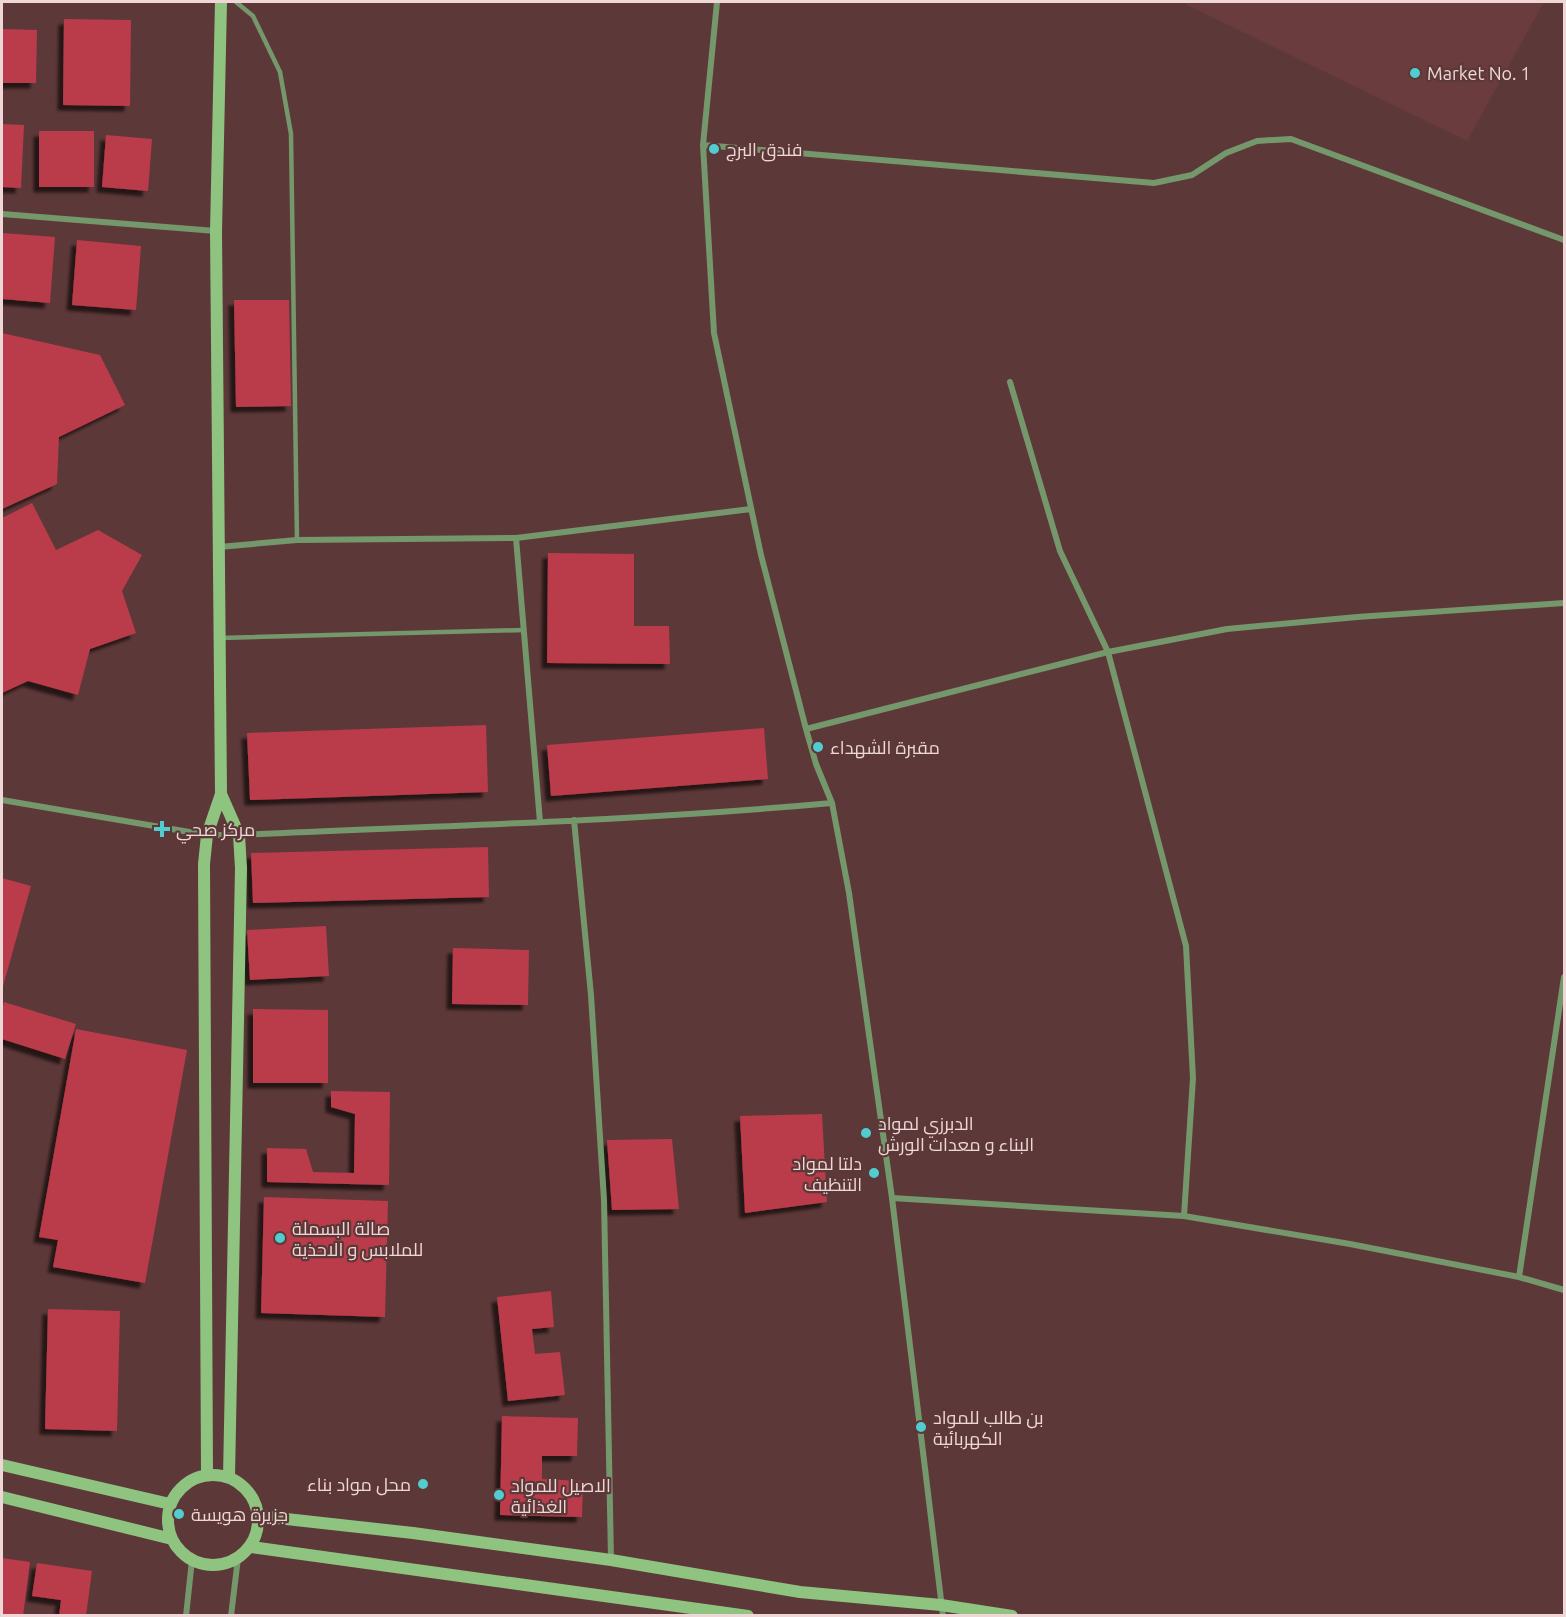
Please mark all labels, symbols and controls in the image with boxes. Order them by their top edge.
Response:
place label: Market No. 1 [1427,63,1531,83]
marker: Market No. 1 [1408,66,1422,80]
place label: فندق البرج [726,139,802,162]
marker: فندق البرج [707,142,721,156]
place label: مقبرة الشهداء [830,737,940,759]
marker: مقبرة الشهداء [811,740,825,754]
place label: مركز صحي [176,819,255,844]
marker: مركز صحي [153,820,171,838]
place label: الدبرزي لمواد البناء و معدات الورش [878,1113,1034,1156]
marker: الدبرزي لمواد البناء و معدات الورش [859,1126,873,1140]
place label: دلتا لمواد التنظيف [793,1153,862,1194]
marker: دلتا لمواد التنظيف [867,1166,881,1180]
place label: صالة البسملة للملابس و الاحذية [292,1218,423,1261]
marker: صالة البسملة للملابس و الاحذية [273,1231,287,1245]
place label: بن طالب للمواد الكهربائية [933,1407,1044,1450]
marker: بن طالب للمواد الكهربائية [914,1420,928,1434]
place label: محل مواد بناء [307,1474,411,1496]
place label: الاصيل للمواد الغذائية [511,1475,611,1516]
marker: محل مواد بناء [416,1477,430,1491]
marker: الاصيل للمواد الغذائية [492,1488,506,1502]
place label: جزيرة هويسة [191,1504,288,1526]
marker: جزيرة هويسة [172,1507,186,1521]

